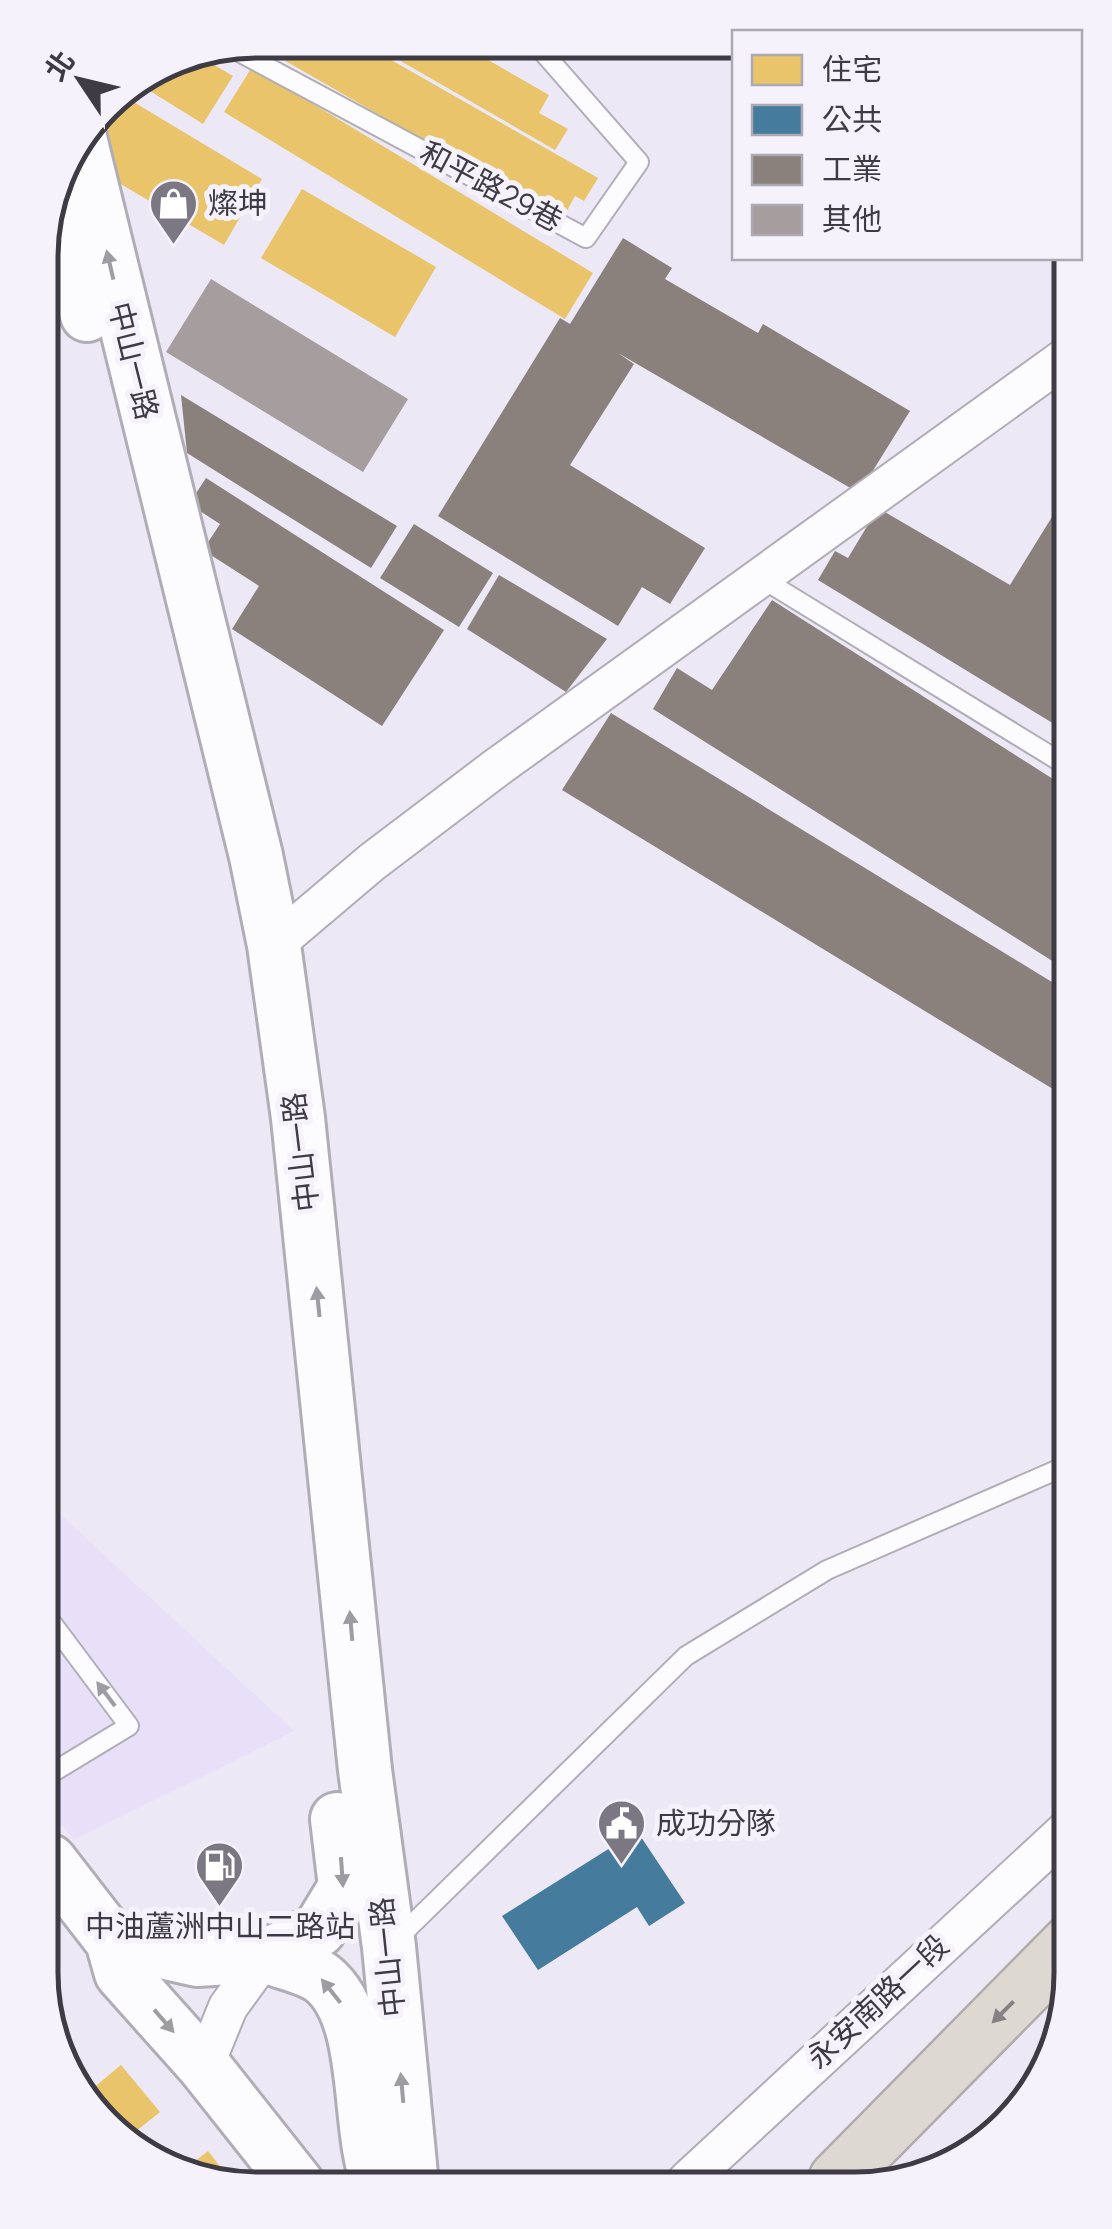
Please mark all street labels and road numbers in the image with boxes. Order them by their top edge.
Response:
street label: 和平路29巷 [413,131,570,240]
street label: 中山一路 [100,297,169,424]
street label: 中山一路 [272,1090,327,1214]
street label: 中山一路 [360,1895,413,2019]
street label: 永安南路一段 [797,1925,957,2077]

